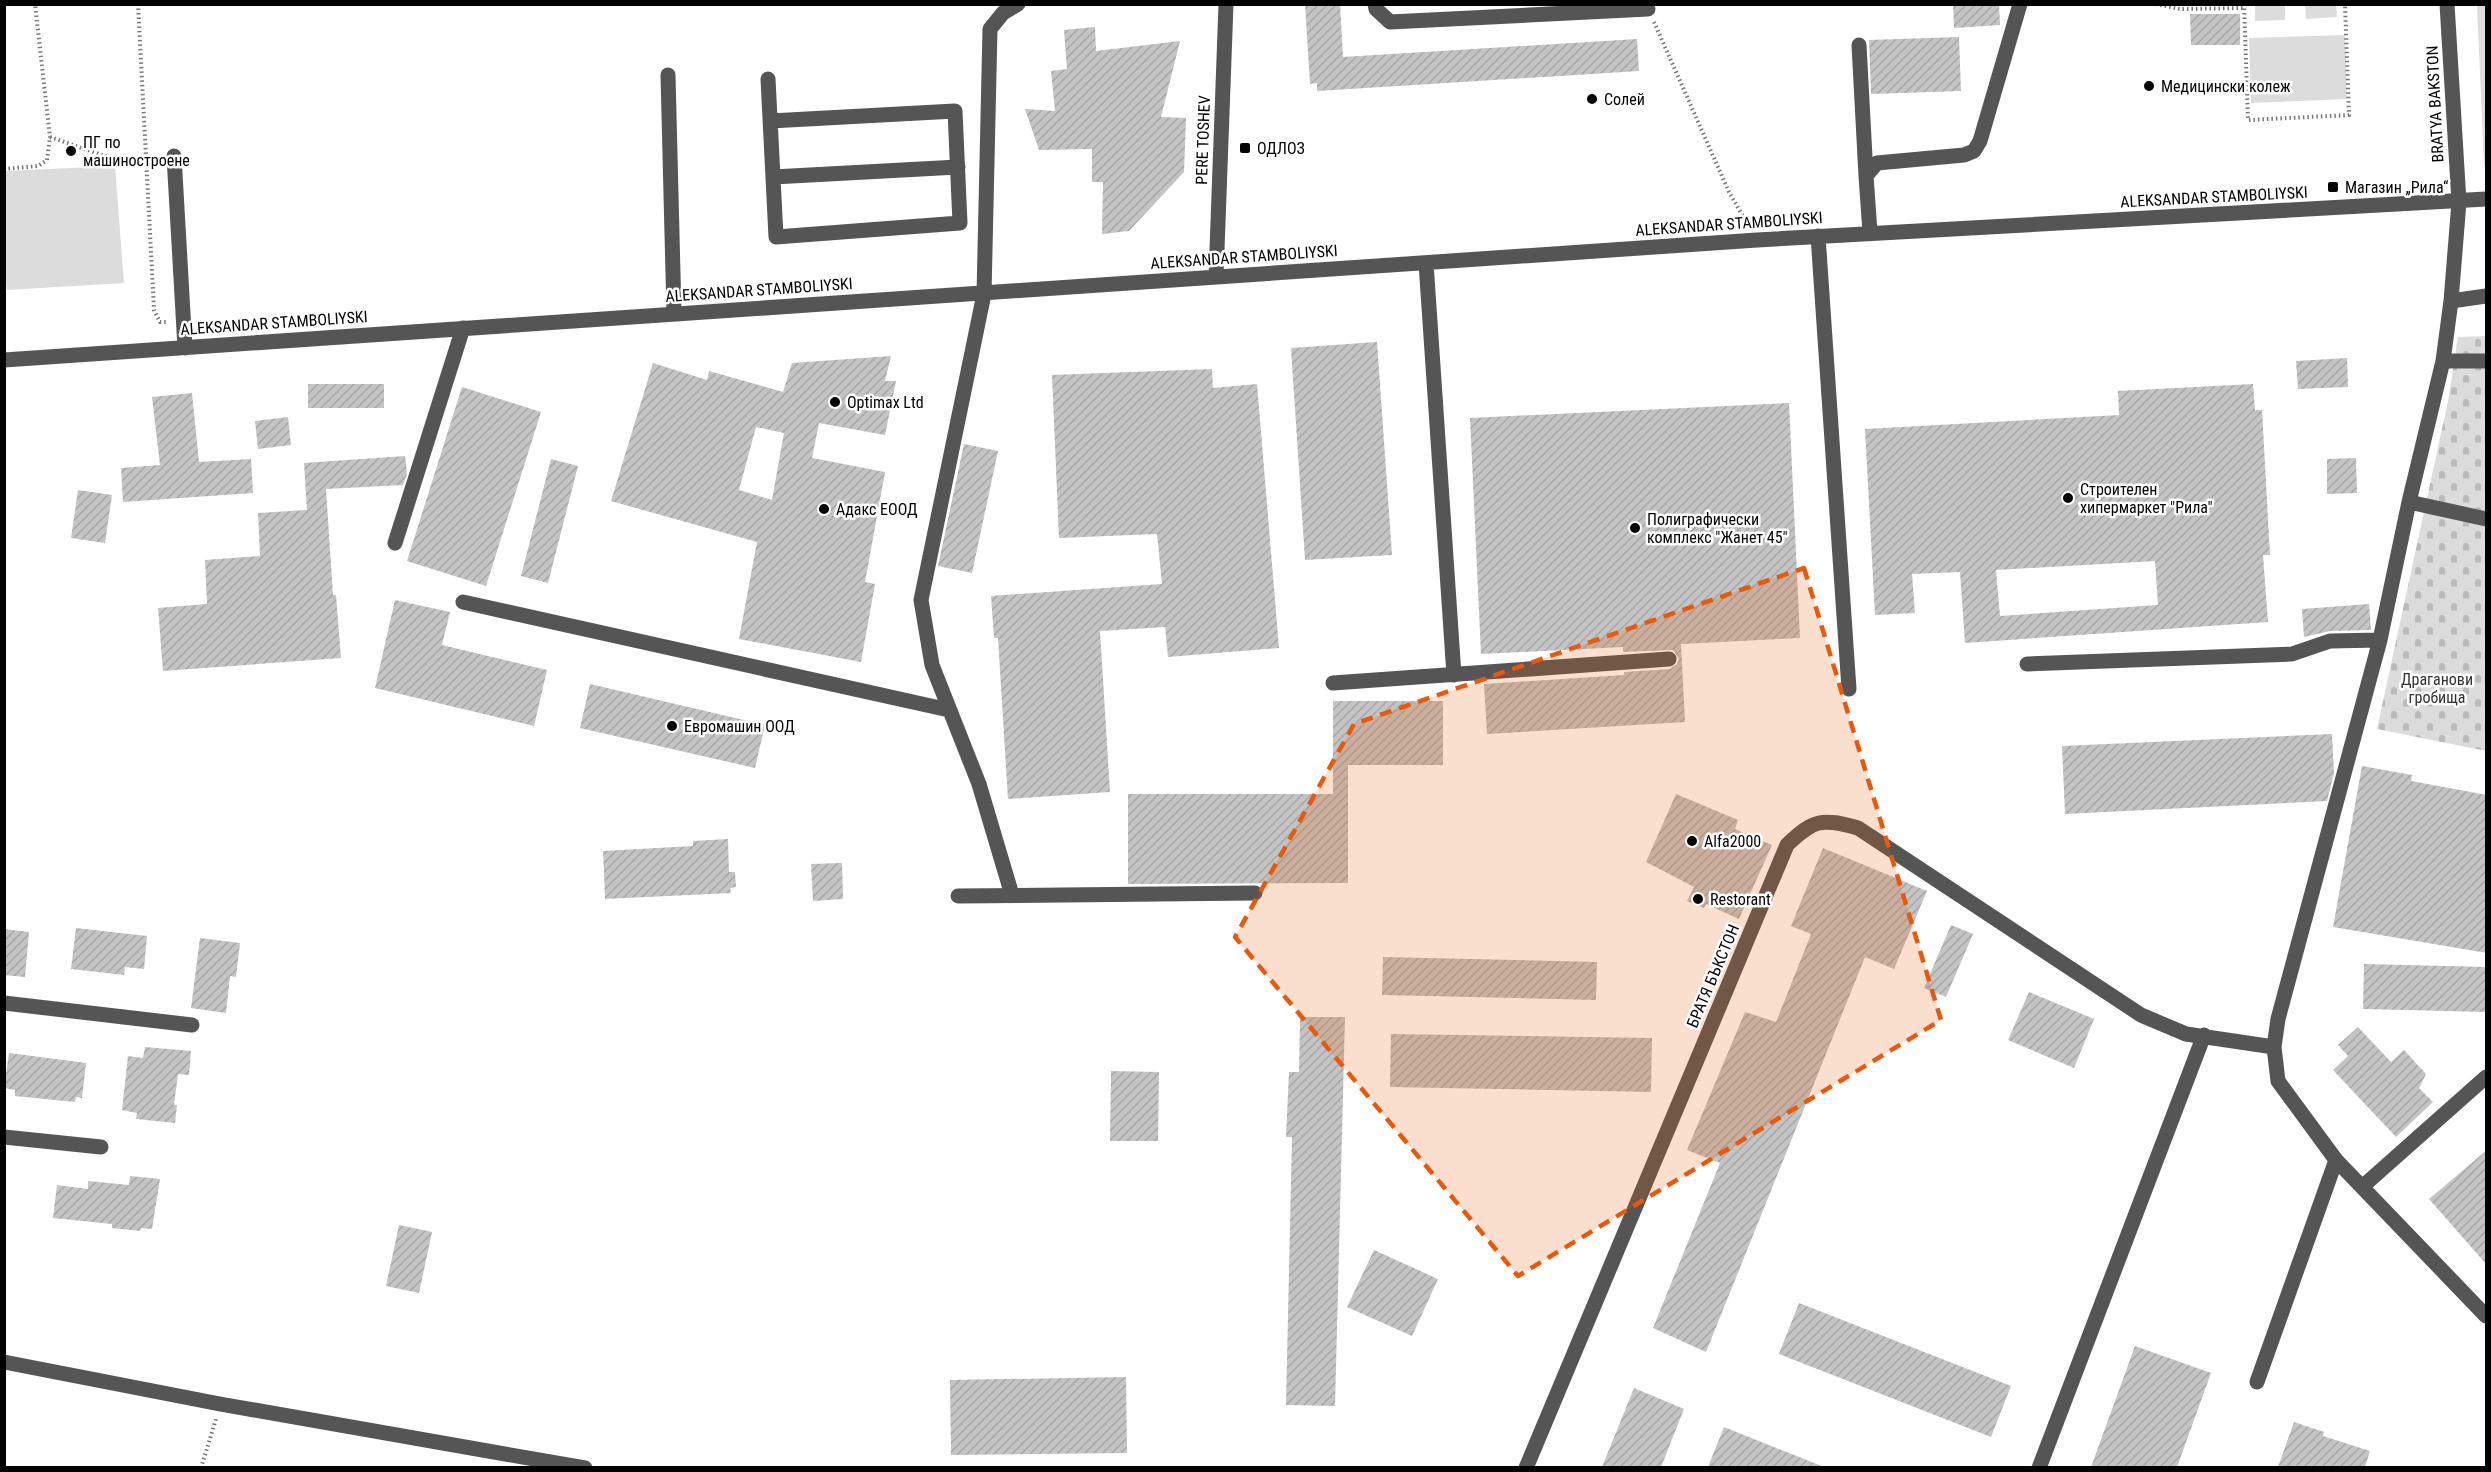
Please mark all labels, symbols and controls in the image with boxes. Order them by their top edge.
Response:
street label: BRATYA BAKSTON [2422,45,2448,163]
place label: Медицински колеж [2161,77,2291,96]
marker: Медицински колеж [2142,79,2156,93]
place label: Солей [1604,90,1645,109]
marker: Солей [1585,92,1599,106]
street label: PERE TOSHEV [1192,95,1214,185]
place label: ПГ по машиностроене [83,133,190,170]
place label: ОДЛОЗ [1257,139,1305,158]
marker: ОДЛОЗ [1238,141,1252,155]
marker: ПГ по машиностроене [64,144,78,158]
place label: Магазин „Рила“ [2345,178,2449,197]
marker: Магазин „Рила“ [2326,180,2340,194]
street label: ALEKSANDAR STAMBOLIYSKI [2120,183,2308,211]
street label: ALEKSANDAR STAMBOLIYSKI [1635,208,1823,240]
street label: ALEKSANDAR STAMBOLIYSKI [1150,241,1338,273]
street label: ALEKSANDAR STAMBOLIYSKI [665,274,853,306]
street label: ALEKSANDAR STAMBOLIYSKI [180,307,368,339]
place label: Optimax Ltd [847,393,924,412]
marker: Optimax Ltd [828,395,842,409]
place label: Строителен хипермаркет "Рила" [2080,480,2213,517]
marker: Строителен хипермаркет "Рила" [2061,491,2075,505]
place label: Адакс ЕООД [836,500,918,519]
marker: Адакс ЕООД [817,502,831,516]
place label: Полиграфически комплекс "Жанет 45" [1647,510,1788,547]
marker: Полиграфически комплекс "Жанет 45" [1628,521,1642,535]
park label: Драганови гробища [2401,670,2473,707]
place label: Евромашин ООД [684,717,795,736]
marker: Евромашин ООД [665,719,679,733]
place label: Alfa2000 [1704,832,1761,851]
marker: Alfa2000 [1685,834,1699,848]
place label: Restorant [1710,890,1771,909]
marker: Restorant [1691,892,1705,906]
street label: БРАТЯ БЪКСТОН [1683,922,1743,1030]

